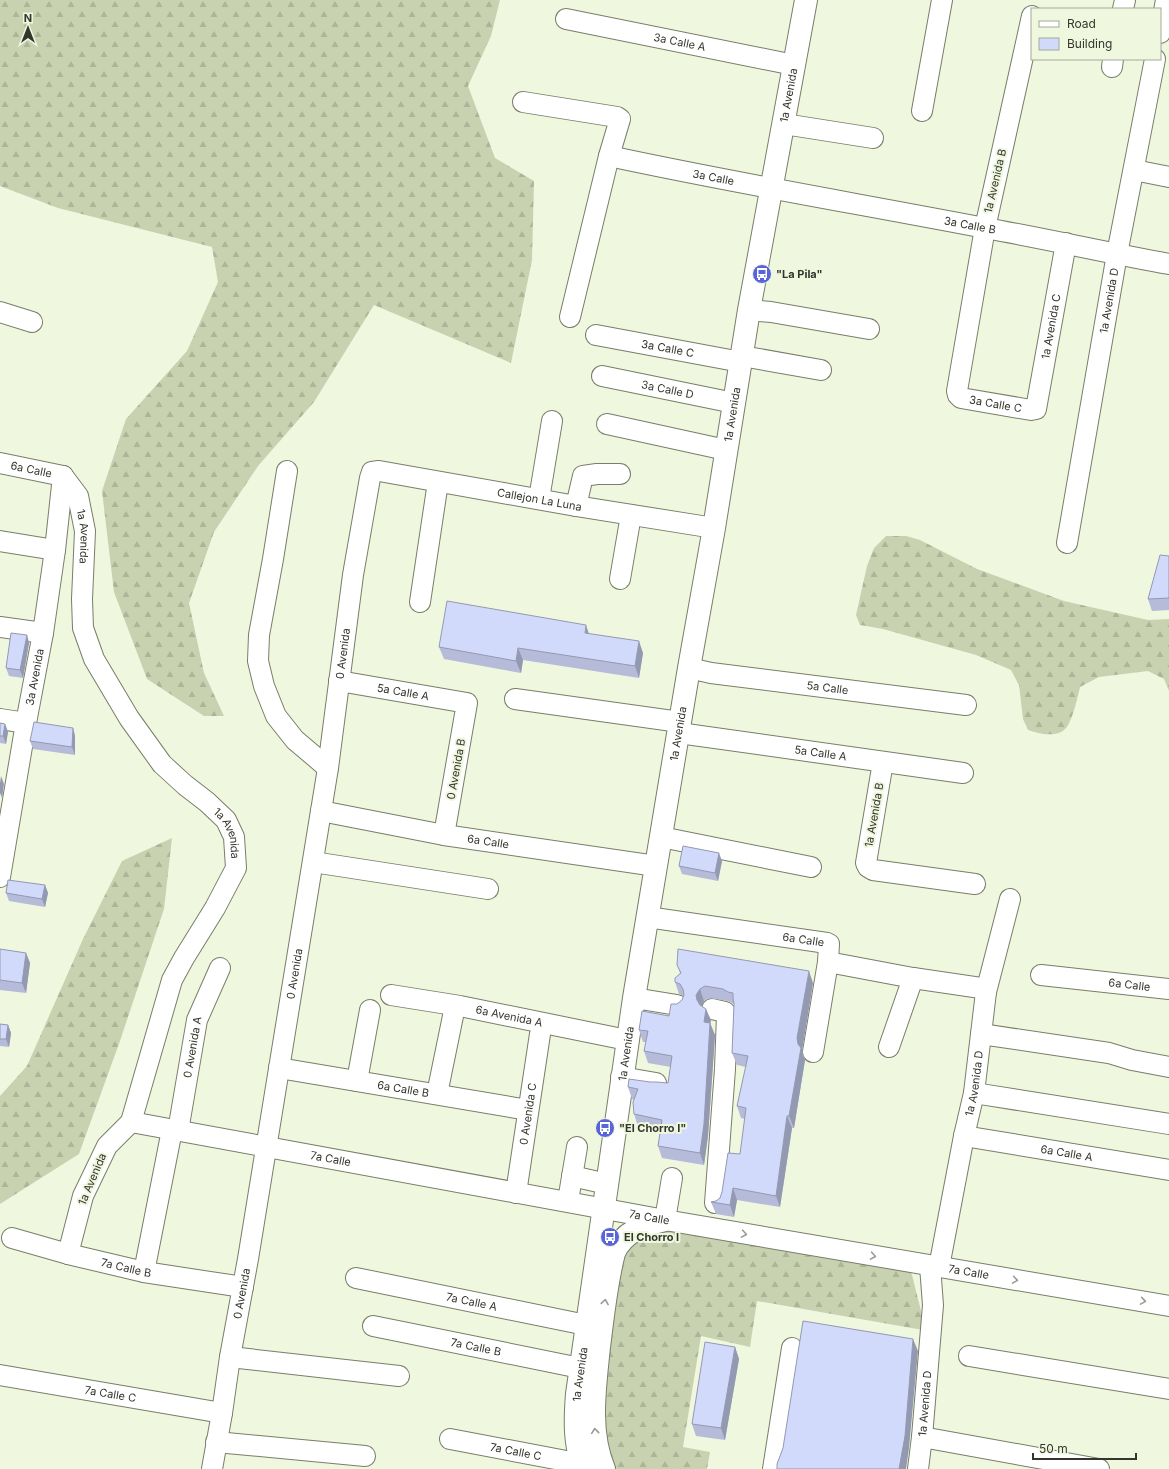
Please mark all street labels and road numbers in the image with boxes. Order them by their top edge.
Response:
street label: 3a Calle A [652,30,707,54]
street label: 1a Avenida [777,67,800,124]
street label: 1a Avenida B [981,148,1009,214]
street label: 3a Calle [691,166,735,188]
street label: 3a Calle B [943,213,997,237]
street label: 1a Avenida D [1096,267,1121,334]
street label: 1a Avenida C [1038,293,1064,360]
street label: 3a Calle C [640,337,695,360]
street label: 3a Calle D [640,377,695,402]
street label: 1a Avenida [721,386,744,443]
street label: 3a Calle C [968,393,1023,415]
street label: 6a Calle [9,458,53,481]
street label: Callejon La Luna [496,485,583,514]
street label: 1a Avenida [74,508,92,564]
street label: 0 Avenida [333,627,353,680]
street label: 3a Avenida [22,647,47,707]
street label: 5a Calle [806,678,849,697]
street label: 5a Calle A [376,681,431,703]
street label: 1a Avenida [667,705,689,762]
street label: 0 Avenida B [444,737,468,801]
street label: 5a Calle A [794,742,848,764]
street label: 1a Avenida B [861,782,887,848]
street label: 1a Avenida [211,805,242,859]
street label: 6a Calle [466,831,510,851]
street label: 6a Calle [782,930,825,950]
street label: 0 Avenida [283,947,306,1000]
street label: 6a Calle [1108,975,1151,994]
street label: 6a Avenida A [474,1002,544,1030]
street label: 0 Avenida A [180,1015,205,1079]
street label: 1a Avenida [615,1025,637,1082]
street label: 1a Avenida D [962,1050,986,1118]
street label: 6a Calle B [376,1078,430,1100]
street label: 0 Avenida C [516,1082,540,1146]
street label: 6a Calle A [1039,1142,1094,1164]
street label: 7a Calle [309,1148,352,1169]
street label: 1a Avenida [75,1151,109,1207]
street label: 7a Calle [628,1207,671,1228]
street label: 7a Calle B [100,1255,152,1280]
street label: 7a Calle [947,1261,990,1282]
street label: 0 Avenida [230,1267,253,1320]
street label: 7a Calle A [445,1290,499,1314]
street label: 7a Calle B [449,1335,502,1359]
street label: 1a Avenida [569,1346,591,1402]
street label: 1a Avenida D [915,1370,935,1437]
street label: 7a Calle C [84,1383,137,1405]
street label: 7a Calle C [489,1440,543,1463]

